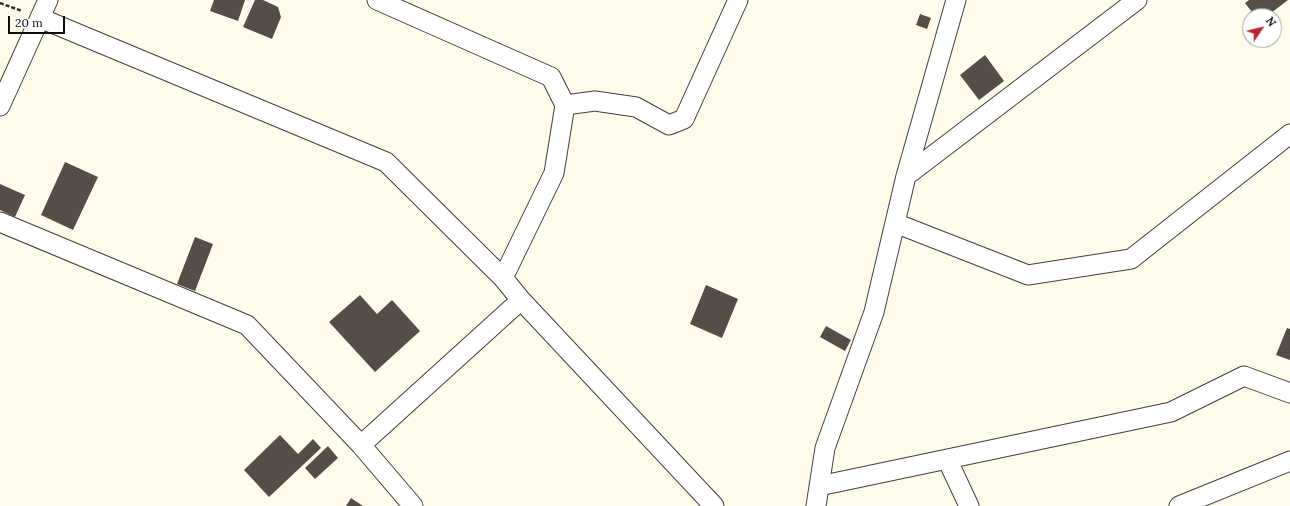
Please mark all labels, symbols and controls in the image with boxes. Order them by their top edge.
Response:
scale bar [10,8,67,34]
north arrow [1242,8,1282,48]
text: N [1263,14,1279,29]
text: 20 m [15,15,43,30]

